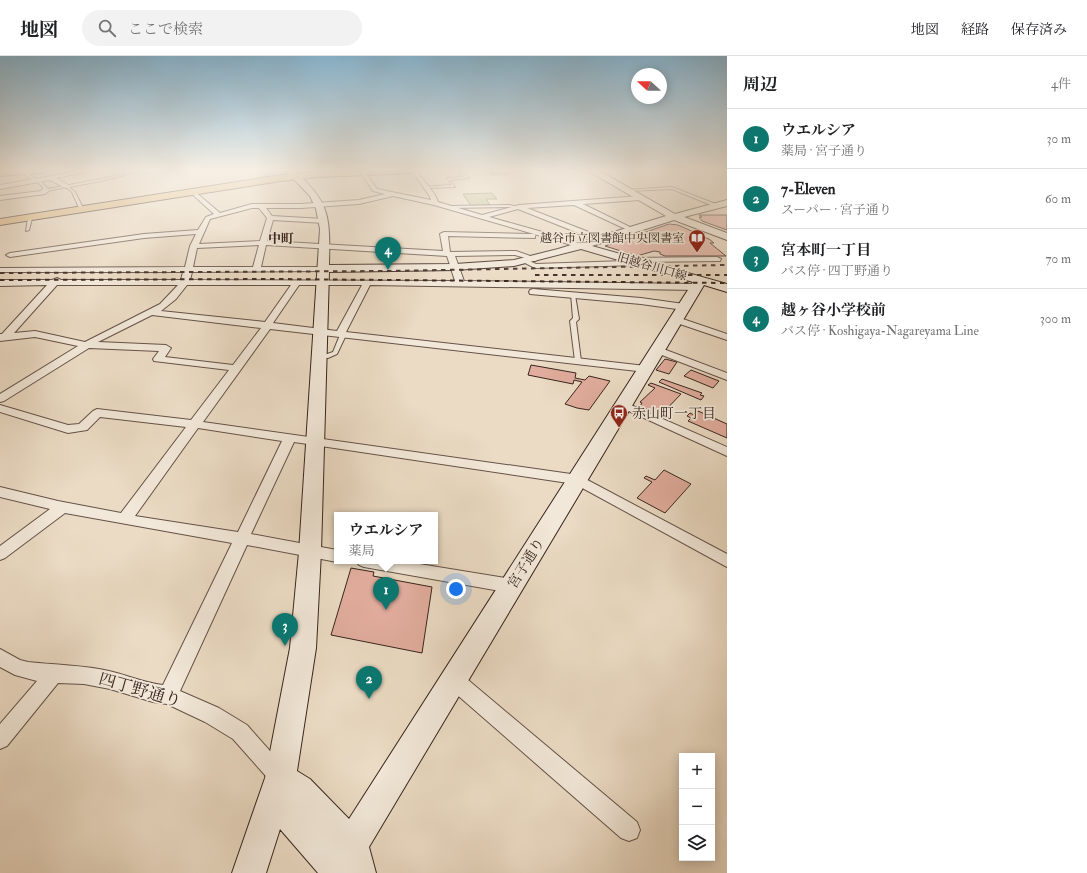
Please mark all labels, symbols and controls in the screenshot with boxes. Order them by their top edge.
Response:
search box [82,10,362,46]
icon: search [96,17,118,39]
text: 地図 [20,18,58,42]
text: ここで検索 [128,20,203,39]
text: 地図 [911,21,939,38]
text: 経路 [961,21,989,38]
text: 保存済み [1011,21,1067,38]
north arrow [631,68,667,104]
text: 周辺 [743,74,777,95]
text: 4件 [1051,76,1071,92]
text: ウエルシア [781,121,856,140]
text: 1 [754,131,758,147]
text: 30 m [1047,131,1071,147]
text: 薬局 · 宮子通り [781,143,867,159]
text: 7-Eleven [781,180,835,199]
text: 2 [753,191,759,207]
text: 60 m [1045,191,1071,207]
text: スーパー · 宮子通り [781,202,892,218]
library icon: 越谷市立図書館中央図書室 [687,228,707,253]
district label: 中町 [268,231,294,247]
place label: 越谷市立図書館中央図書室 [540,231,684,246]
pin: 4 [375,237,401,270]
text: 宮本町一丁目 [781,241,871,260]
street label: 旧越谷川口線 [615,250,689,284]
text: 3 [754,251,759,267]
text: 70 m [1046,251,1071,267]
text: バス停 · 四丁野通り [781,263,893,279]
text: 越ヶ谷小学校前 [781,301,886,320]
text: 4 [752,311,760,327]
text: 300 m [1040,311,1071,327]
text: バス停 · Koshigaya-Nagareyama Line [781,323,979,339]
bus stop icon: 赤山町一丁目 [609,403,629,428]
place label: 赤山町一丁目 [632,405,716,422]
popup [334,512,438,564]
text: ウエルシア [349,521,423,540]
street label: 宮子通り [504,535,548,591]
text: 薬局 [349,543,375,559]
pin: 1 [373,577,399,610]
your location [446,579,466,599]
pin: 3 [272,613,298,646]
pin: 2 [356,666,382,699]
street label: 四丁野通り [96,668,184,712]
map controls [679,753,715,861]
button: + [679,753,715,789]
button: − [679,789,715,825]
button: layers [679,825,715,861]

